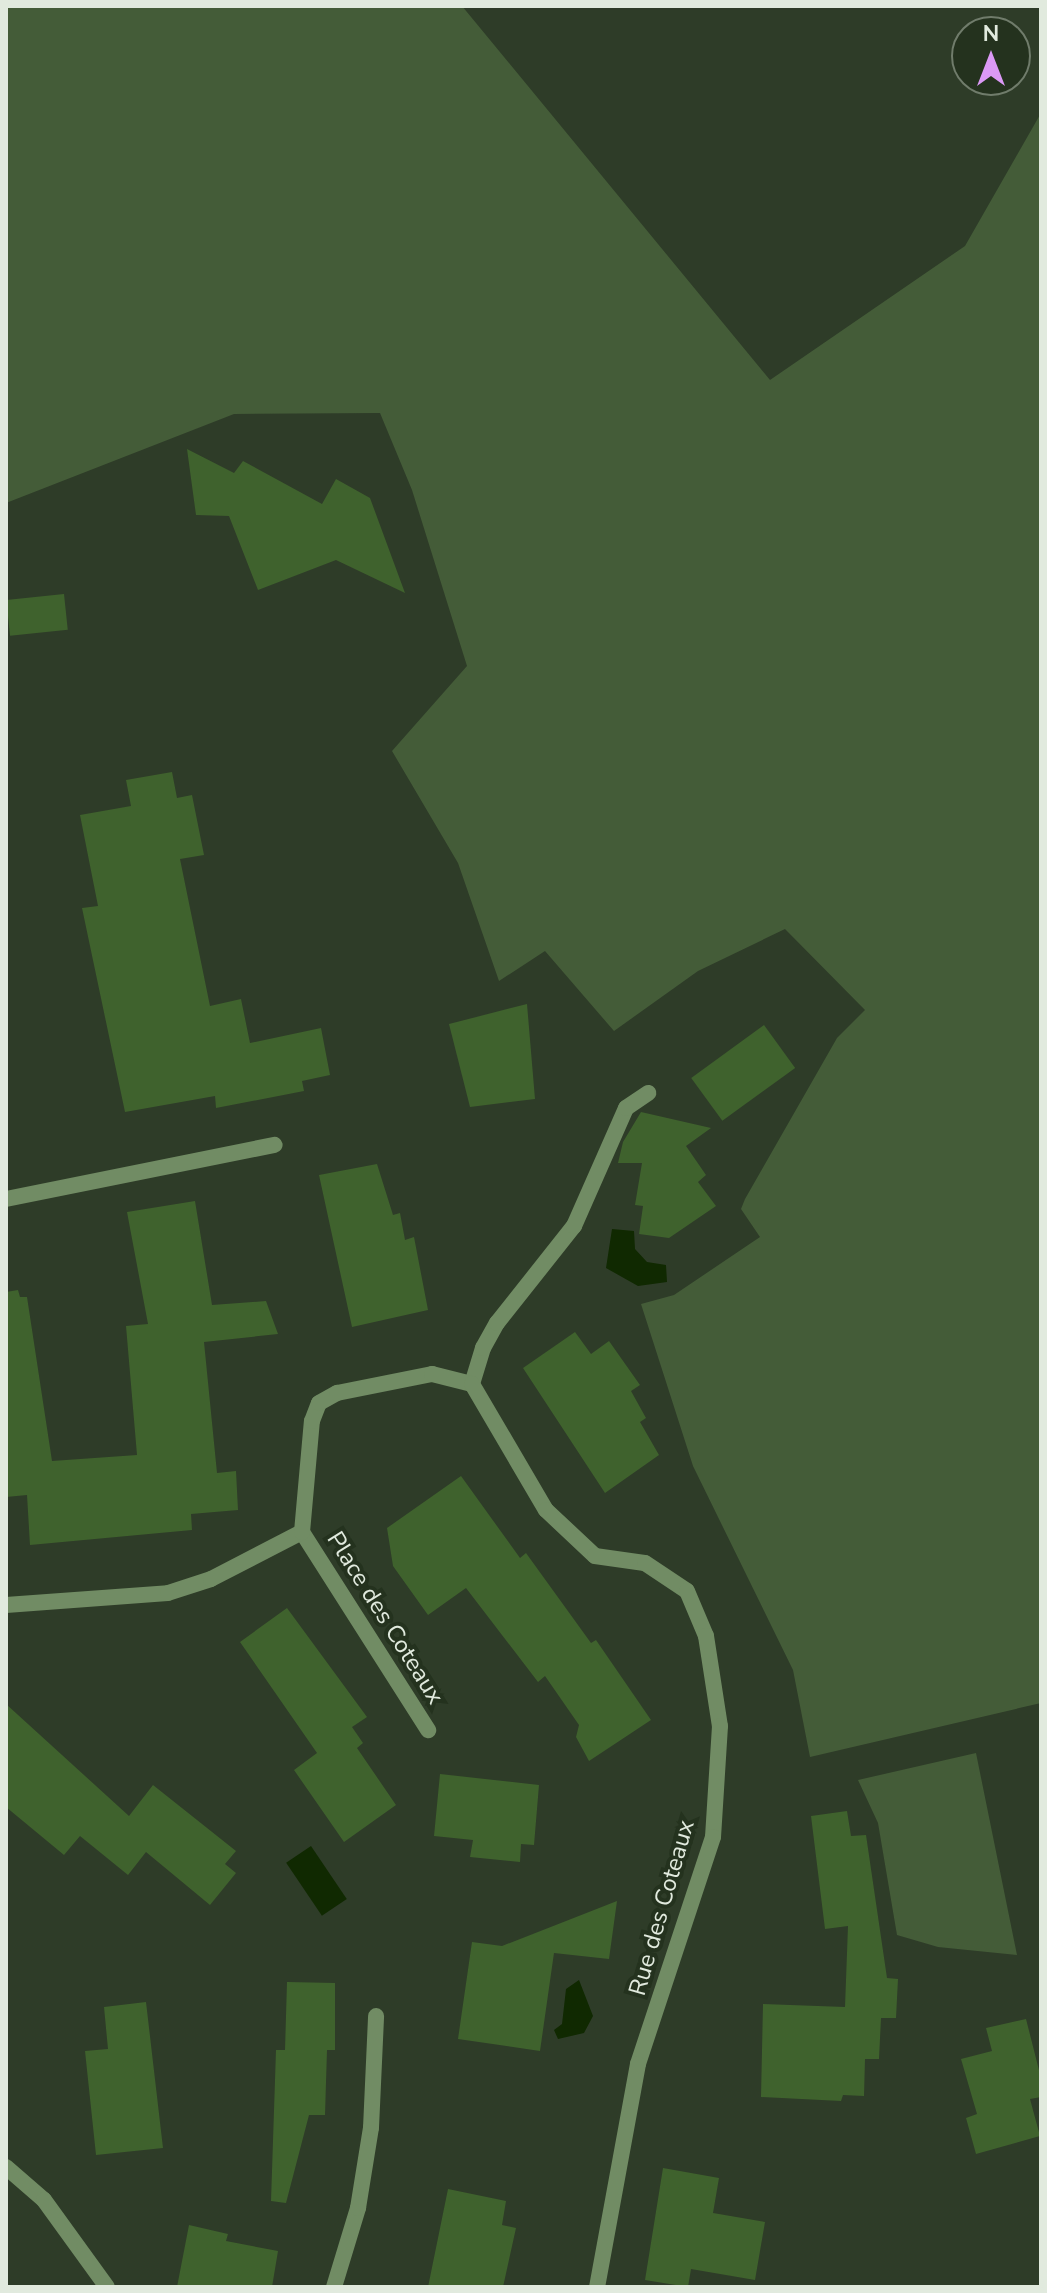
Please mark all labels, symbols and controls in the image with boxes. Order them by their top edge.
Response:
north arrow [951,16,1031,96]
text: N [983,19,999,49]
street label: Place des Coteaux [320,1527,450,1709]
street label: Rue des Coteaux [623,1817,701,1999]

